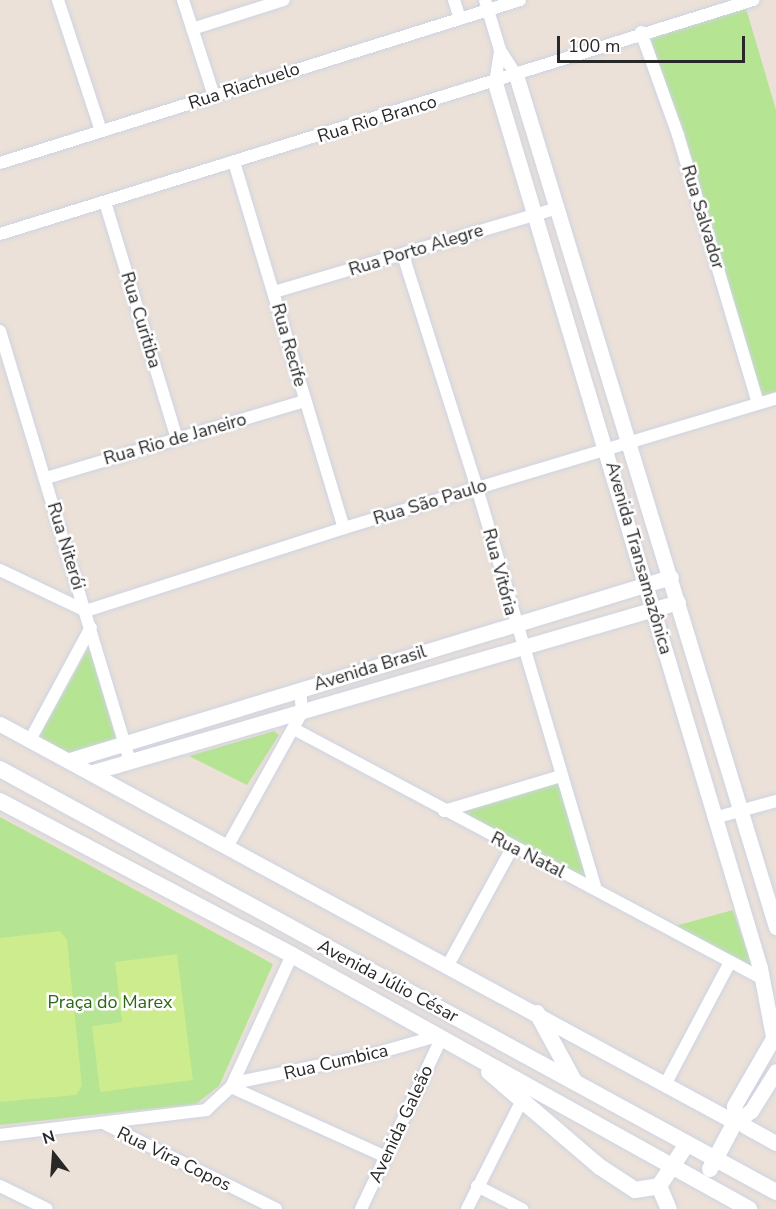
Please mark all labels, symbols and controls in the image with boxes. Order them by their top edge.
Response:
scale bar [560,24,748,62]
text: 100 m [568,34,620,58]
street label: Rua Riachuelo [186,58,302,114]
street label: Rua Rio Branco [315,91,439,147]
street label: Rua Salvador [677,162,729,272]
street label: Rua Porto Alegre [346,219,486,281]
street label: Rua Curitiba [116,269,166,371]
street label: Rua Recife [267,301,311,389]
street label: Rua Rio de Janeiro [101,408,249,470]
street label: Avenida Transamazônica [601,459,677,657]
street label: Rua São Paulo [371,475,489,529]
street label: Rua Niterói [43,500,89,592]
street label: Rua Vitória [478,526,522,618]
street label: Avenida Brasil [311,641,429,695]
street label: Rua Natal [487,827,569,883]
street label: Avenida Júlio César [314,935,462,1027]
park label: Praça do Marex [48,991,172,1013]
street label: Rua Cumbica [282,1040,390,1084]
street label: Avenida Galeão [364,1062,438,1186]
street label: Rua Vira Copos [114,1122,234,1196]
north arrow [24,1125,84,1185]
text: N [40,1126,58,1150]

